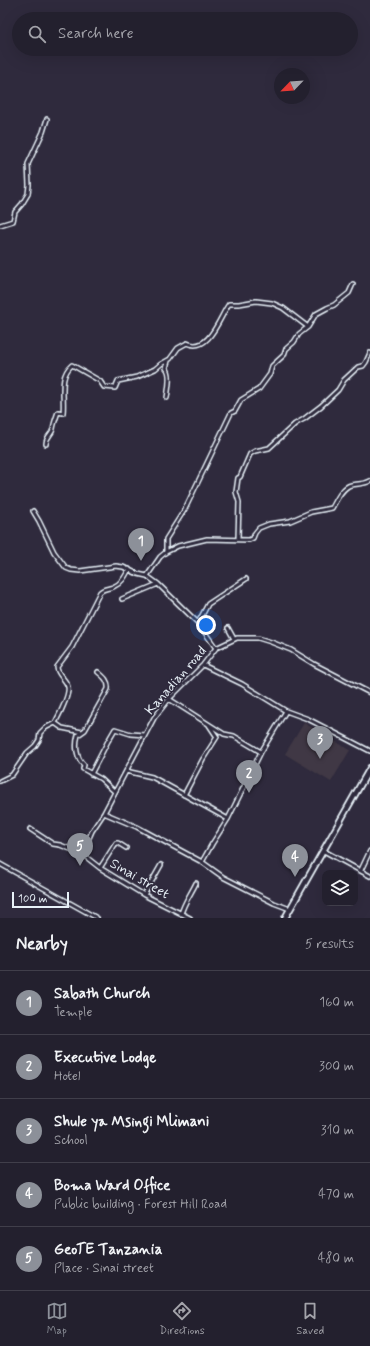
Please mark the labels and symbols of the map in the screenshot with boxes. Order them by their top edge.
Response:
north arrow [274,68,310,104]
pin: 1 [128,528,154,561]
your location [196,615,216,635]
street label: Kanadian road [141,642,211,719]
pin: 3 [307,726,333,759]
pin: 2 [236,760,262,793]
pin: 5 [67,833,93,866]
pin: 4 [282,844,308,877]
street label: Sinai street [106,855,173,903]
scale bar [12,890,69,909]

